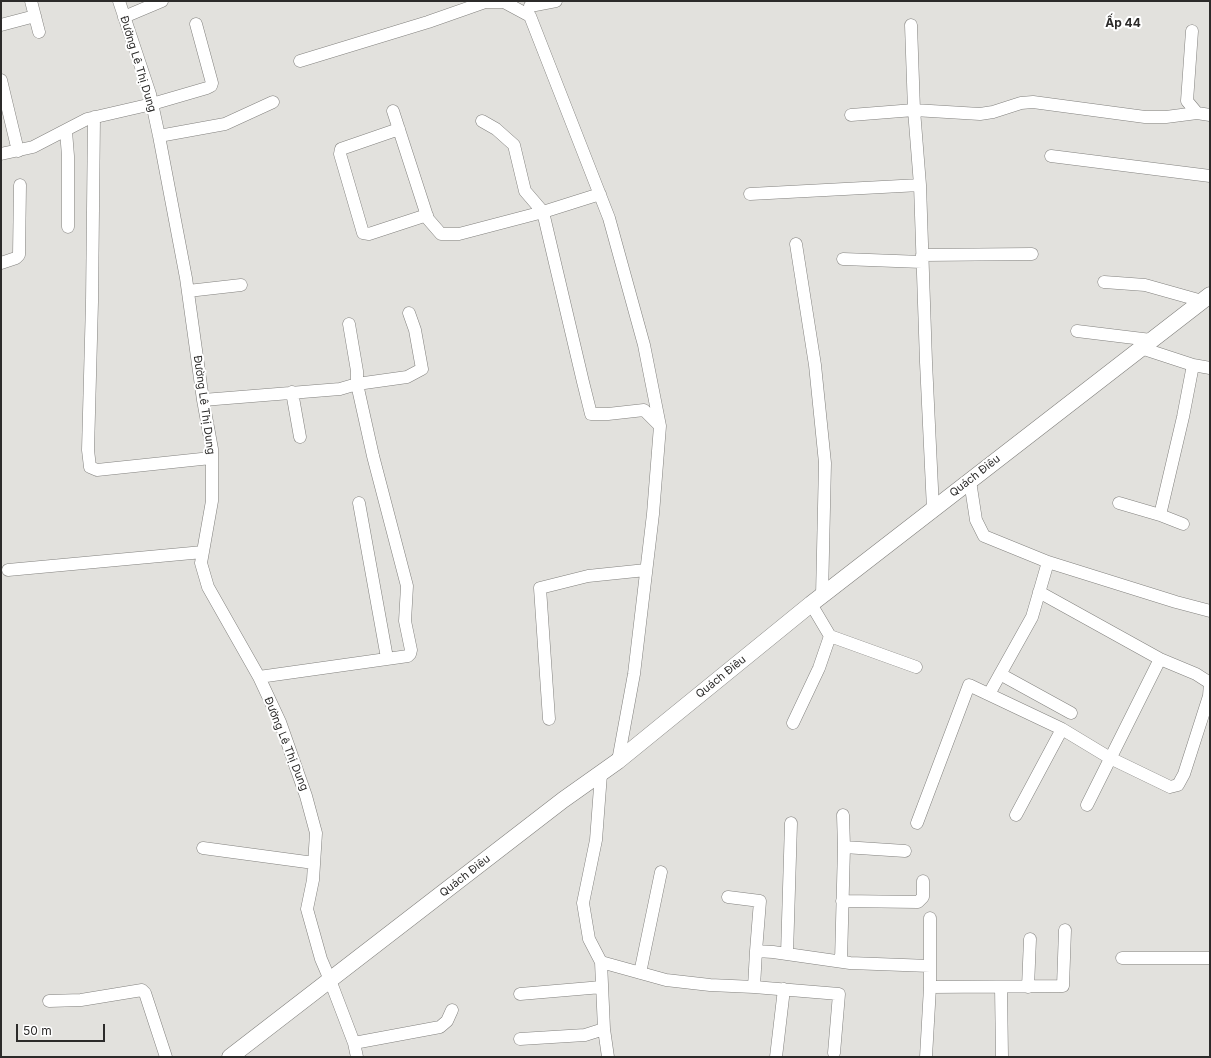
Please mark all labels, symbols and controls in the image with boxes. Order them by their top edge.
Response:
street label: Đường Lê Thị Dung [117,14,159,114]
district label: Ấp 44 [1105,16,1141,30]
street label: Đường Lê Thị Dung [191,355,217,455]
street label: Quách Điêu [947,452,1003,500]
street label: Quách Điêu [693,653,749,701]
street label: Đường Lê Thị Dung [261,695,311,793]
street label: Quách Điêu [437,852,493,900]
scale bar [18,1016,107,1042]
text: 50 m [23,1023,52,1038]

